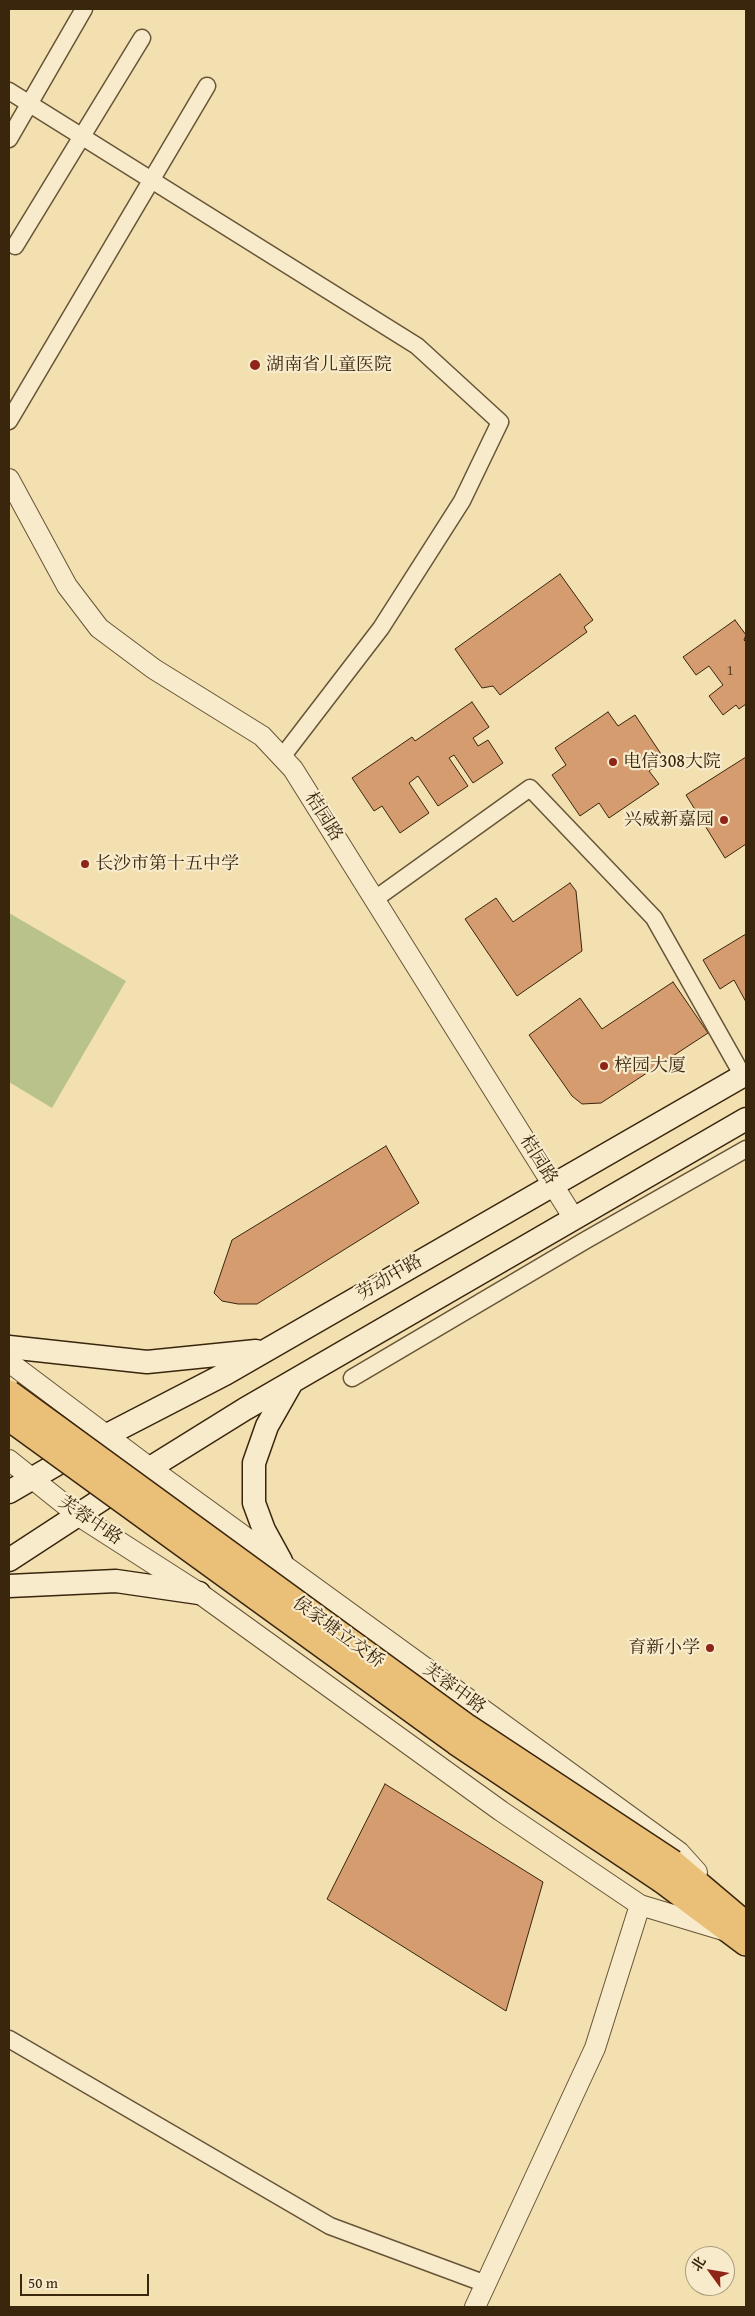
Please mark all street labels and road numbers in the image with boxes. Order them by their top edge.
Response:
street label: 桔园路 [300,788,346,846]
street label: 桔园路 [515,1131,561,1189]
street label: 劳动中路 [353,1251,427,1305]
street label: 芙蓉中路 [54,1492,126,1550]
street label: 侯家塘立交桥 [288,1593,388,1673]
street label: 芙蓉中路 [419,1659,489,1719]

